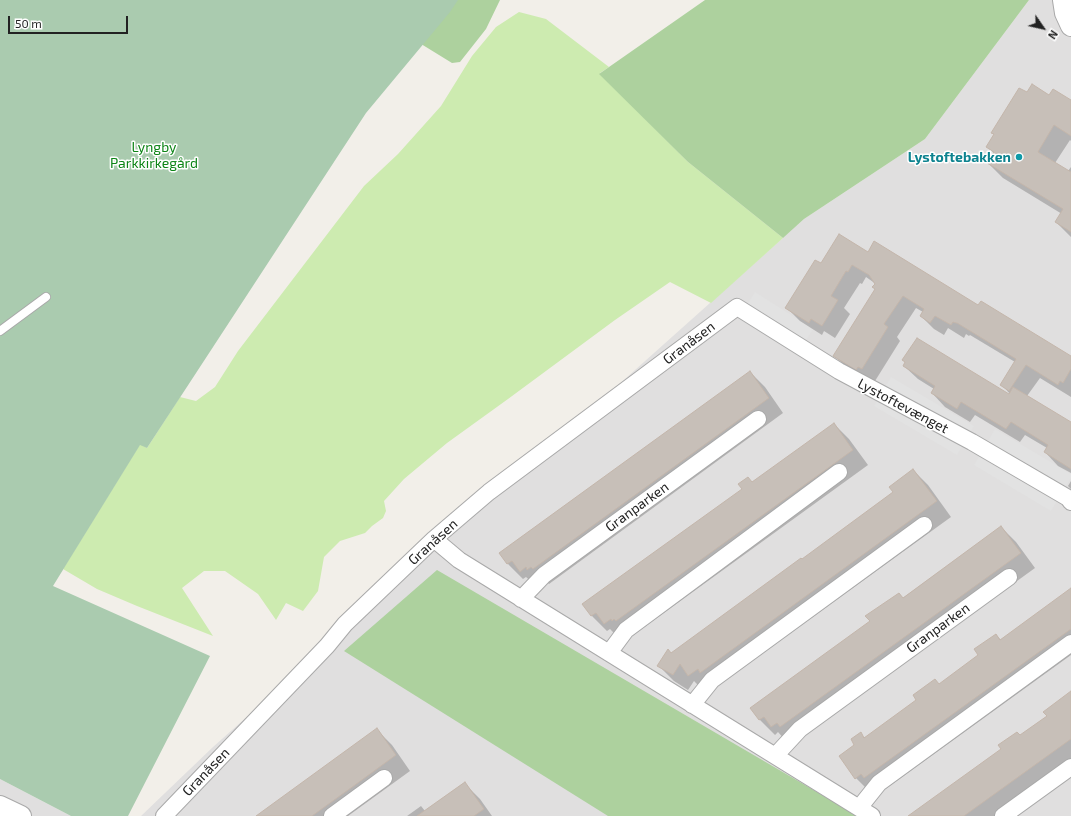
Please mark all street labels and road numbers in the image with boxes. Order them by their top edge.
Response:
street label: Granåsen [660,318,718,368]
street label: Lystoftevænget [855,375,951,437]
street label: Granparken [602,478,672,536]
street label: Granåsen [405,515,461,569]
street label: Granparken [903,599,973,657]
street label: Granåsen [179,744,233,800]

